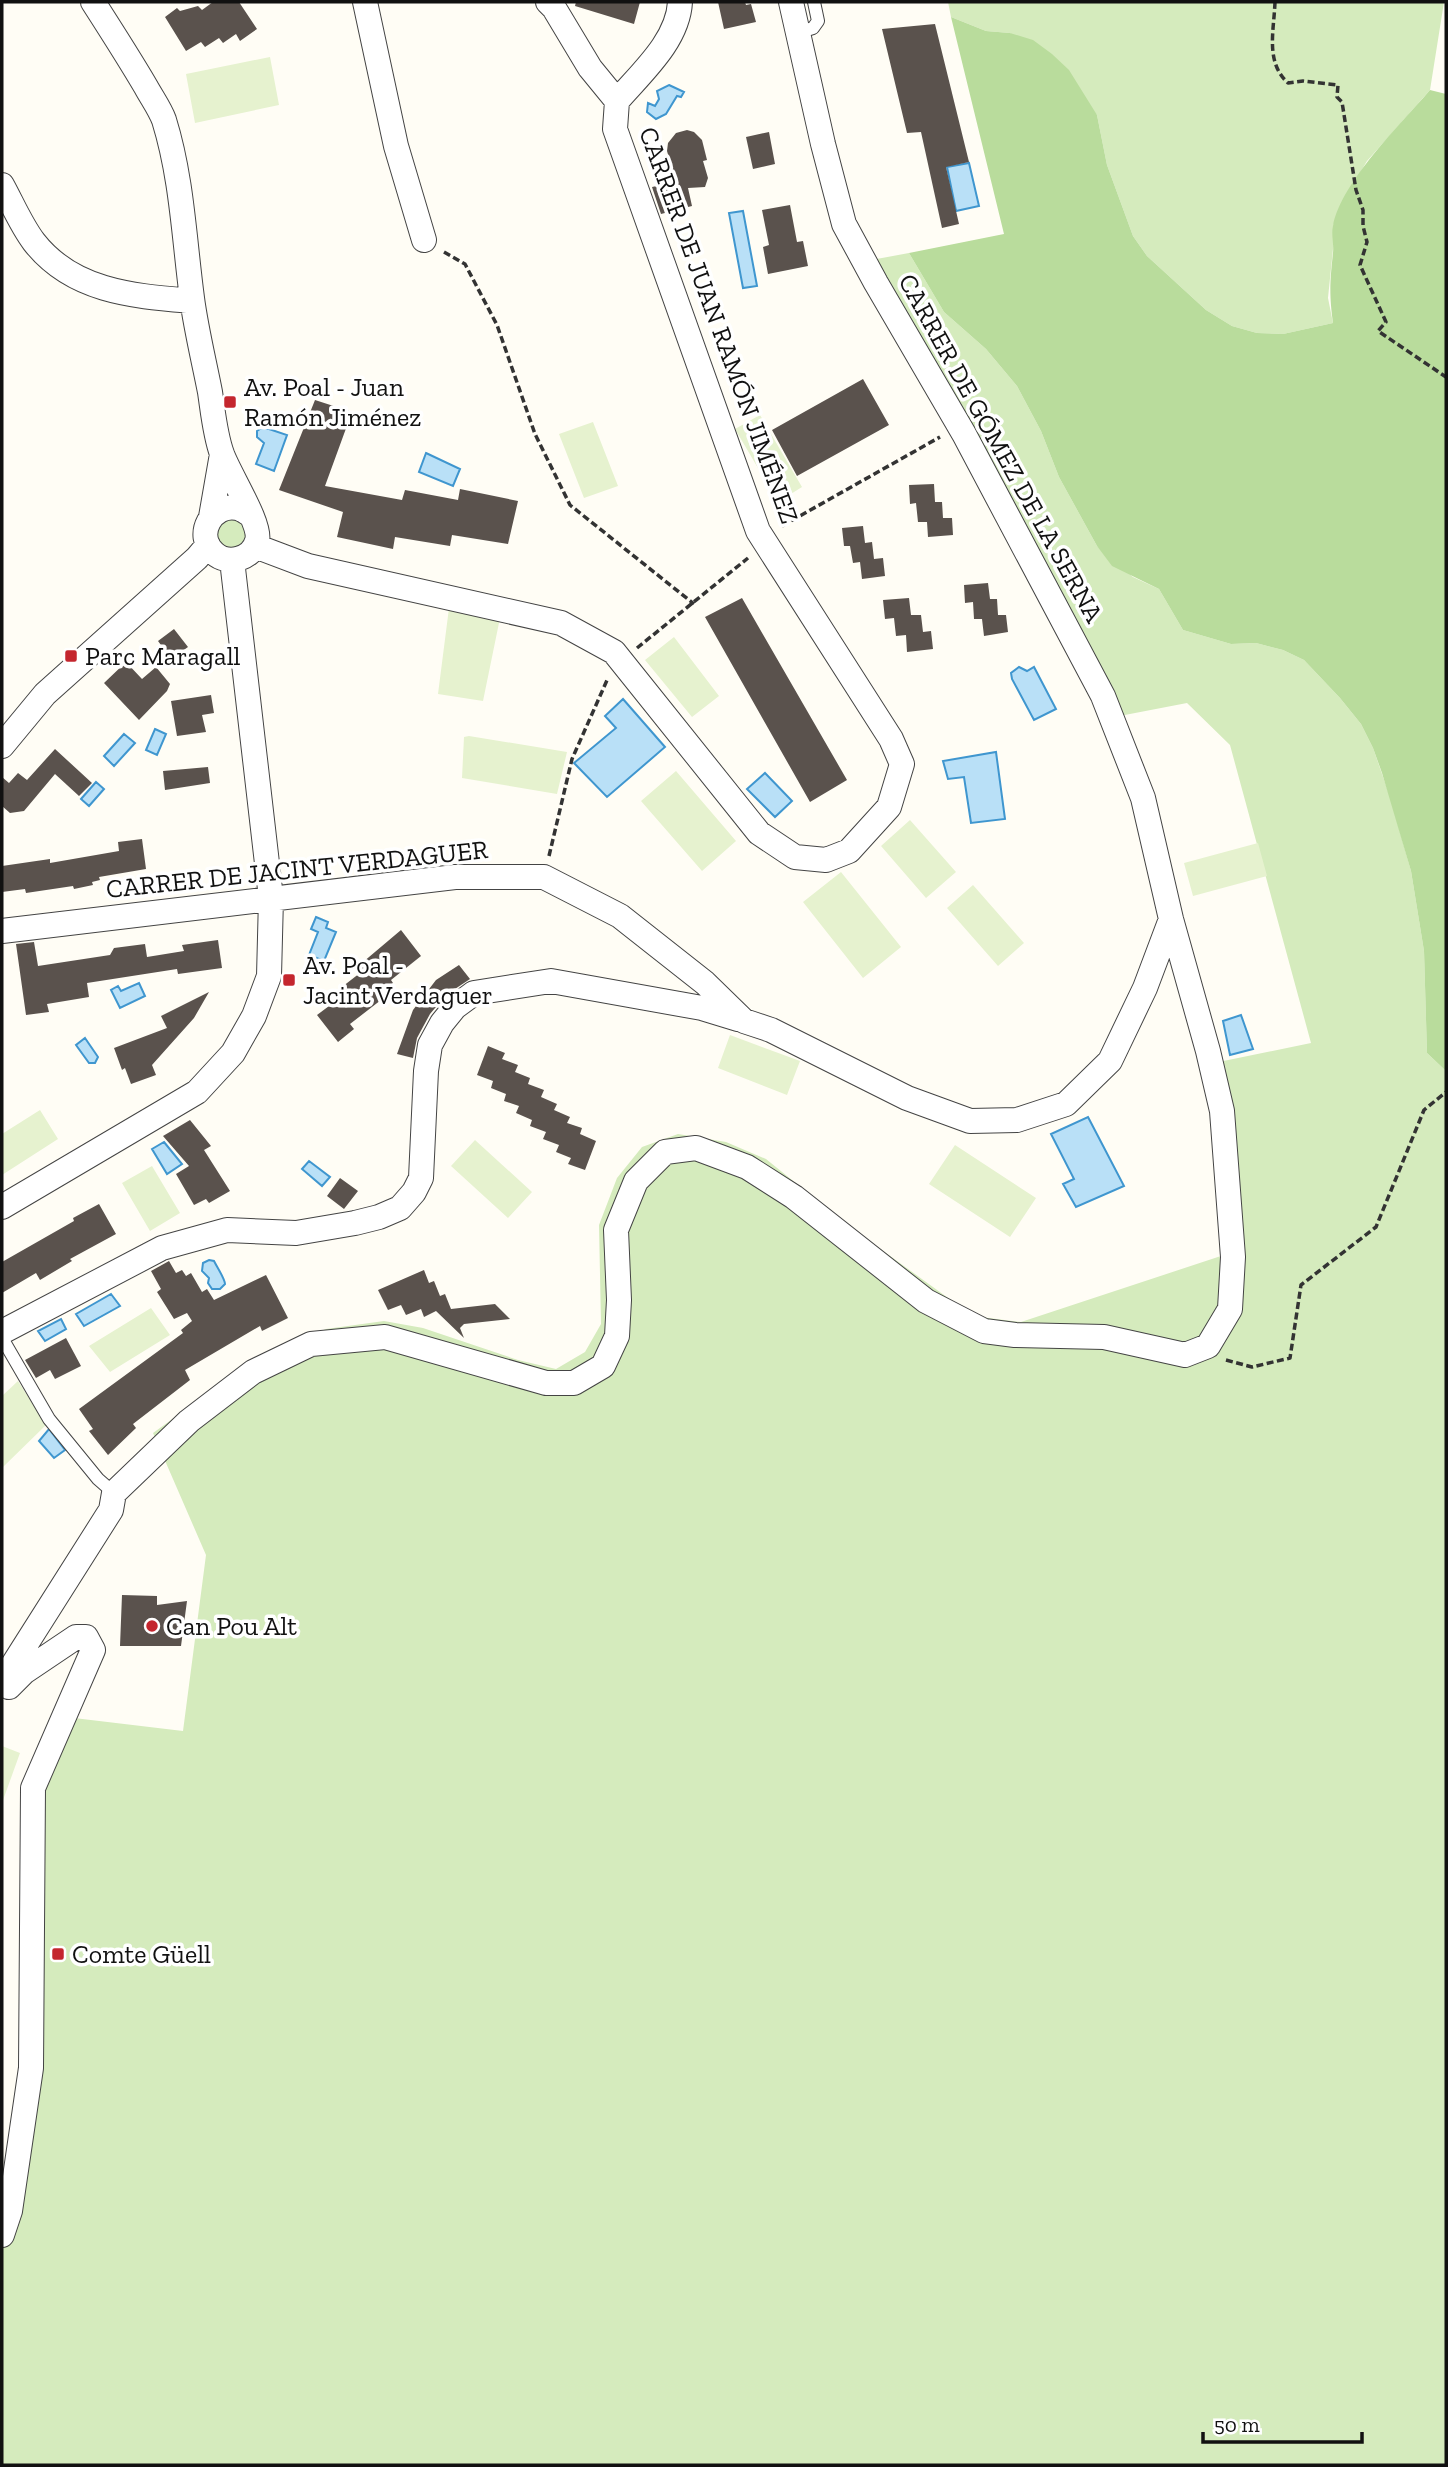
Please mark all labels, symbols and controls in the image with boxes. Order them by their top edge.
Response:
street label: CARRER DE JUAN RAMÓN JIMÉNEZ [632,122,806,528]
street label: CARRER DE GÓMEZ DE LA SERNA [892,268,1111,629]
place label: Av. Poal - Juan Ramón Jiménez [244,371,421,433]
marker: Av. Poal - Juan Ramón Jiménez [222,394,238,410]
place label: Parc Maragall [85,640,241,672]
marker: Parc Maragall [63,648,79,664]
street label: CARRER DE JACINT VERDAGUER [104,833,490,905]
place label: Av. Poal - Jacint Verdaguer [303,949,493,1011]
marker: Av. Poal - Jacint Verdaguer [281,972,297,988]
place label: Can Pou Alt [166,1610,297,1642]
marker: Can Pou Alt [144,1618,160,1634]
place label: Comte Güell [72,1938,211,1970]
marker: Comte Güell [50,1946,66,1962]
scale bar [1203,2400,1362,2444]
text: 50 m [1214,2412,1260,2437]

